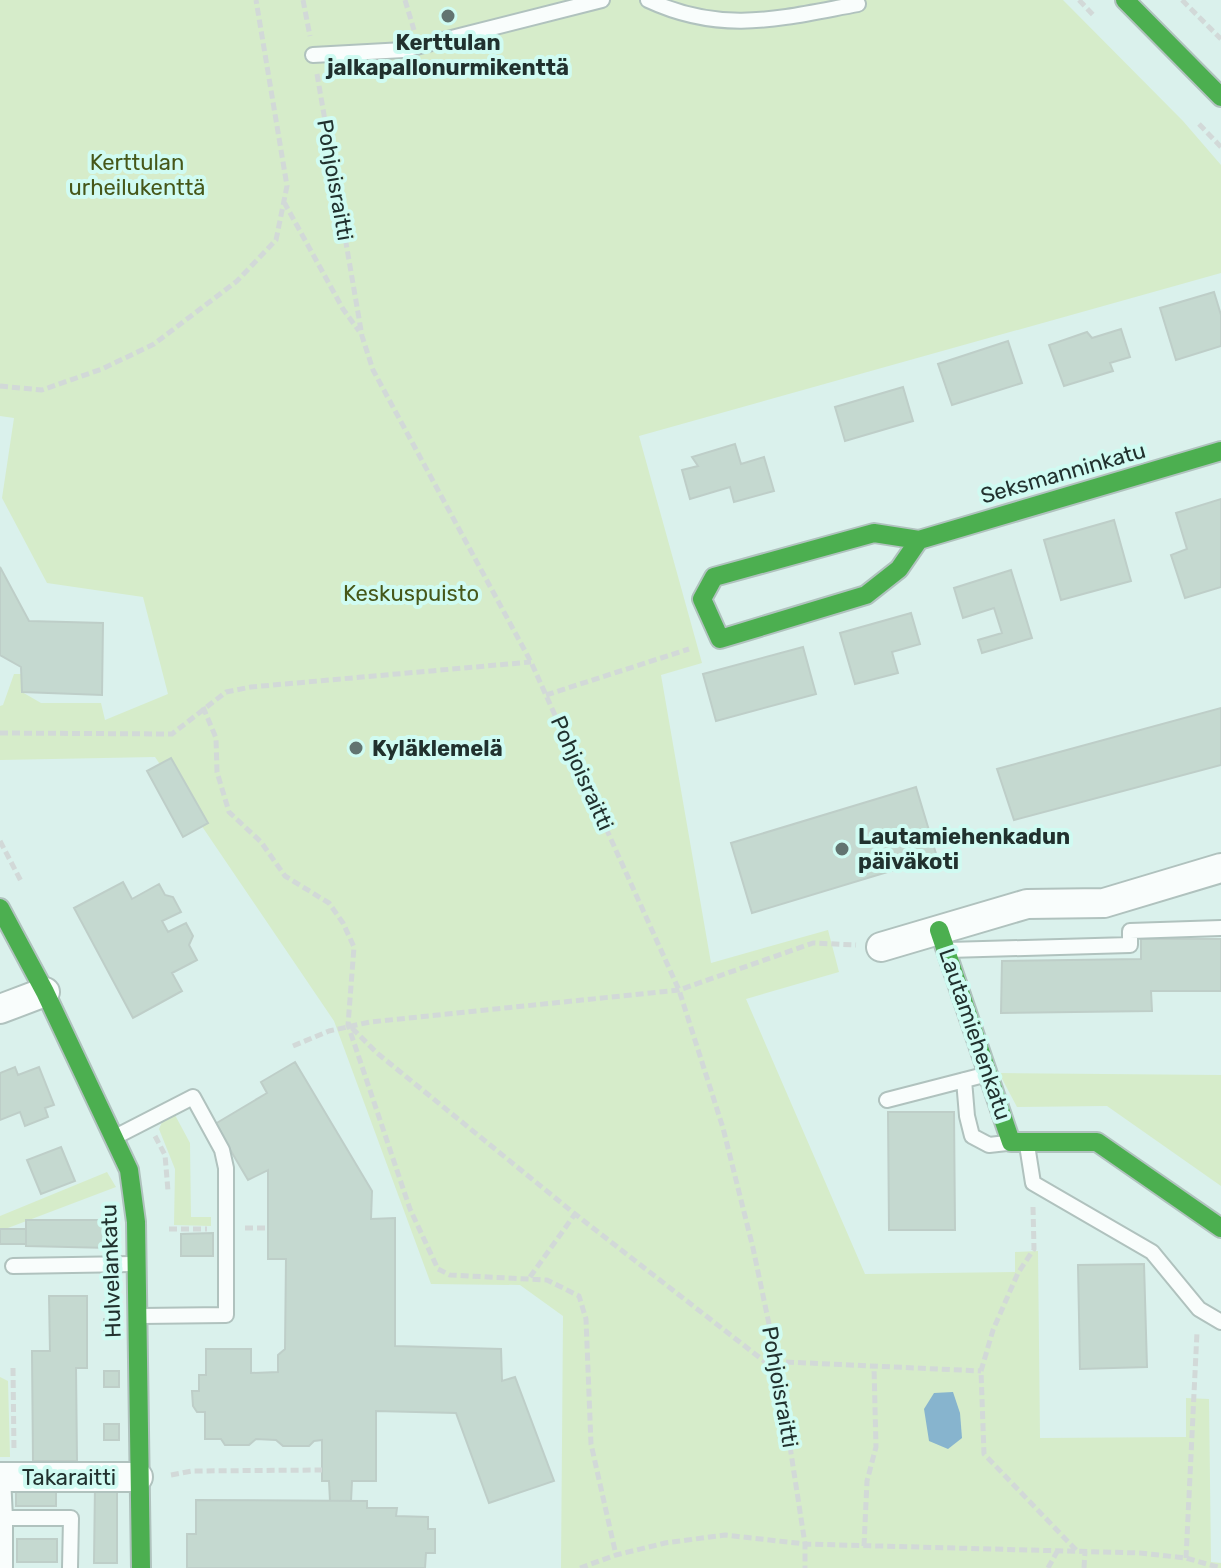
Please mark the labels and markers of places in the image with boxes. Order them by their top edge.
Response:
marker: Kerttulan jalkapallonurmikenttä [439,7,457,25]
place label: Kerttulan jalkapallonurmikenttä [325,29,569,81]
place label: Kyläklemelä [372,735,503,762]
marker: Kyläklemelä [347,739,365,757]
place label: Lautamiehenkadun päiväkoti [858,823,1070,875]
marker: Lautamiehenkadun päiväkoti [833,840,851,858]

